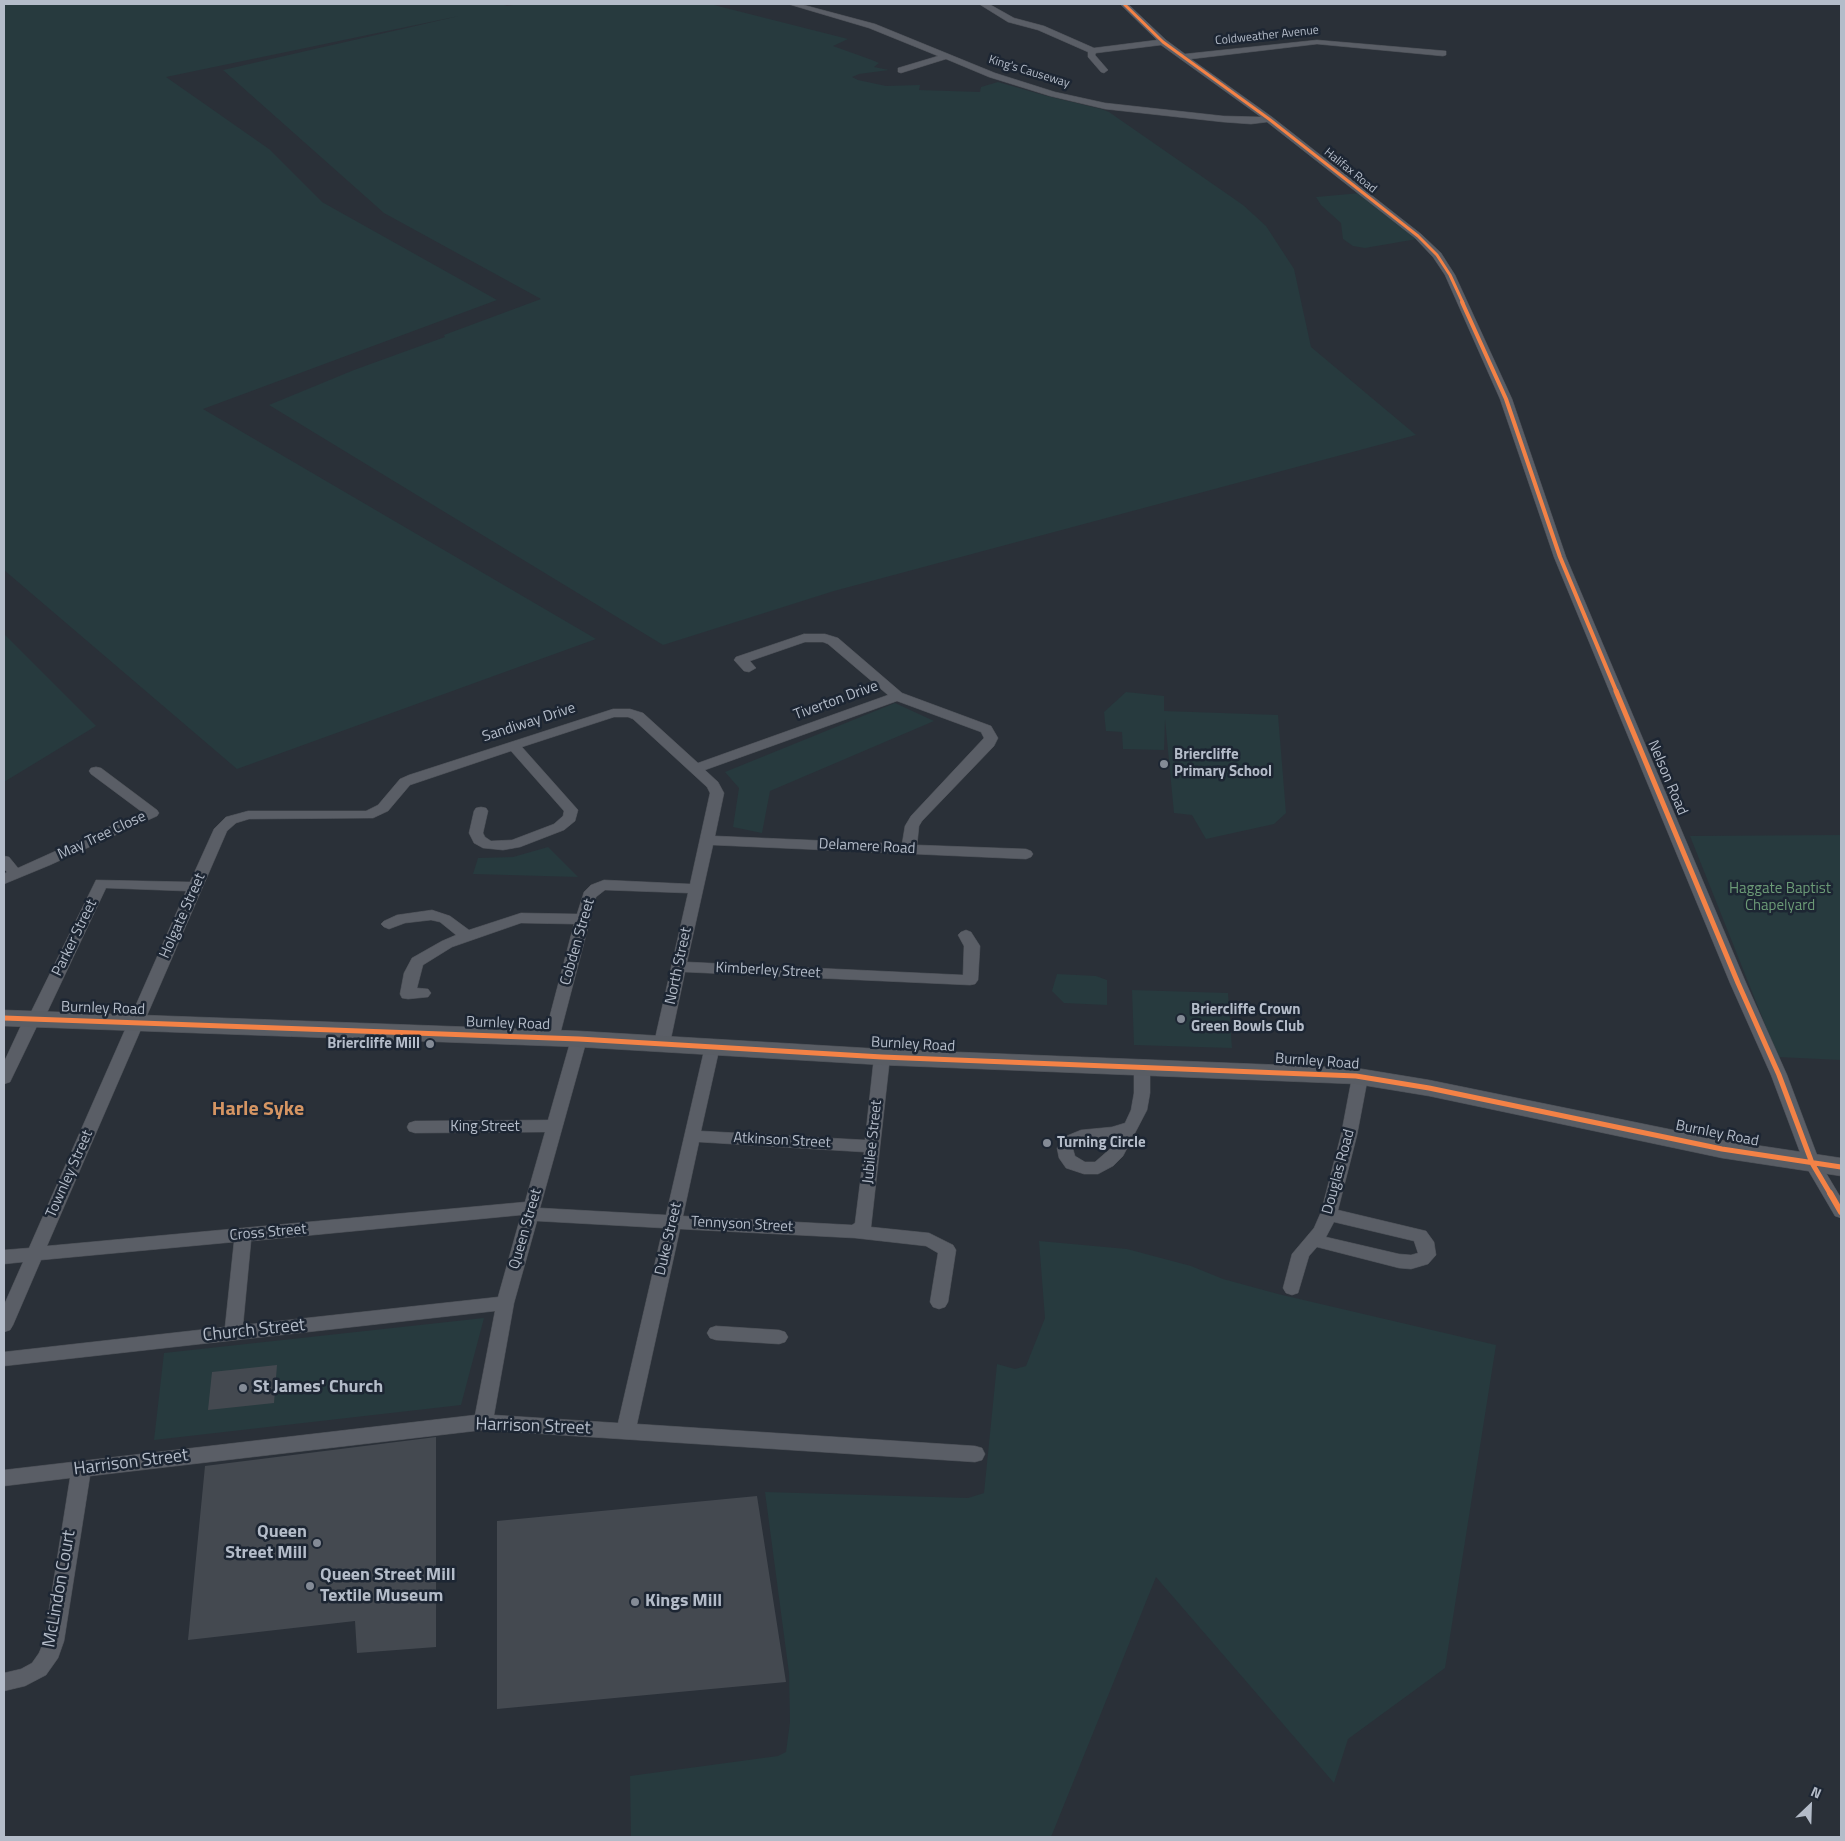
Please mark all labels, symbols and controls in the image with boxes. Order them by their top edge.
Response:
street label: Coldweather Avenue [1215,23,1319,49]
street label: King's Causeway [987,53,1071,91]
street label: Halifax Road [1321,145,1379,197]
street label: Tiverton Drive [791,677,881,725]
street label: Sandiway Drive [480,699,578,747]
street label: Nelson Road [1643,738,1691,818]
place label: Briercliffe Primary School [1174,746,1272,781]
marker: Briercliffe Primary School [1158,758,1170,770]
street label: May Tree Close [55,808,149,864]
street label: Delamere Road [818,835,916,859]
street label: Holgate Street [156,871,210,961]
park label: Haggate Baptist Chapelyard [1729,880,1831,915]
street label: Parker Street [49,897,101,979]
street label: Cobden Street [557,897,599,987]
street label: North Street [662,926,696,1006]
street label: Kimberley Street [715,959,821,983]
street label: Burnley Road [61,999,145,1019]
place label: Briercliffe Crown Green Bowls Club [1191,1001,1304,1036]
marker: Briercliffe Crown Green Bowls Club [1175,1013,1187,1025]
street label: Burnley Road [466,1014,550,1034]
street label: Burnley Road [870,1034,956,1056]
place label: Briercliffe Mill [327,1035,420,1053]
marker: Briercliffe Mill [424,1038,436,1050]
street label: Burnley Road [1274,1050,1360,1074]
district label: Harle Syke [212,1098,304,1122]
street label: Jubilee Street [860,1099,886,1185]
street label: Burnley Road [1674,1117,1760,1151]
street label: King Street [450,1118,520,1136]
street label: Townley Street [43,1127,97,1221]
street label: Douglas Road [1319,1128,1359,1216]
street label: Atkinson Street [733,1129,831,1153]
place label: Turning Circle [1057,1134,1146,1152]
marker: Turning Circle [1041,1137,1053,1149]
street label: Queen Street [506,1187,546,1271]
street label: Duke Street [652,1201,686,1277]
street label: Tennyson Street [691,1213,793,1237]
street label: Cross Street [229,1221,307,1245]
street label: Church Street [202,1315,306,1347]
place label: St James' Church [253,1377,383,1399]
marker: St James' Church [237,1382,249,1394]
street label: Harrison Street [475,1414,591,1440]
street label: Harrison Street [72,1445,190,1481]
place label: Queen Street Mill [225,1522,307,1565]
street label: McLindon Court [39,1529,81,1649]
marker: Queen Street Mill [311,1537,323,1549]
place label: Queen Street Mill Textile Museum [320,1565,456,1608]
marker: Queen Street Mill Textile Museum [304,1580,316,1592]
place label: Kings Mill [645,1591,722,1613]
marker: Kings Mill [629,1596,641,1608]
text: N [1808,1780,1825,1803]
north arrow [1785,1781,1835,1831]

